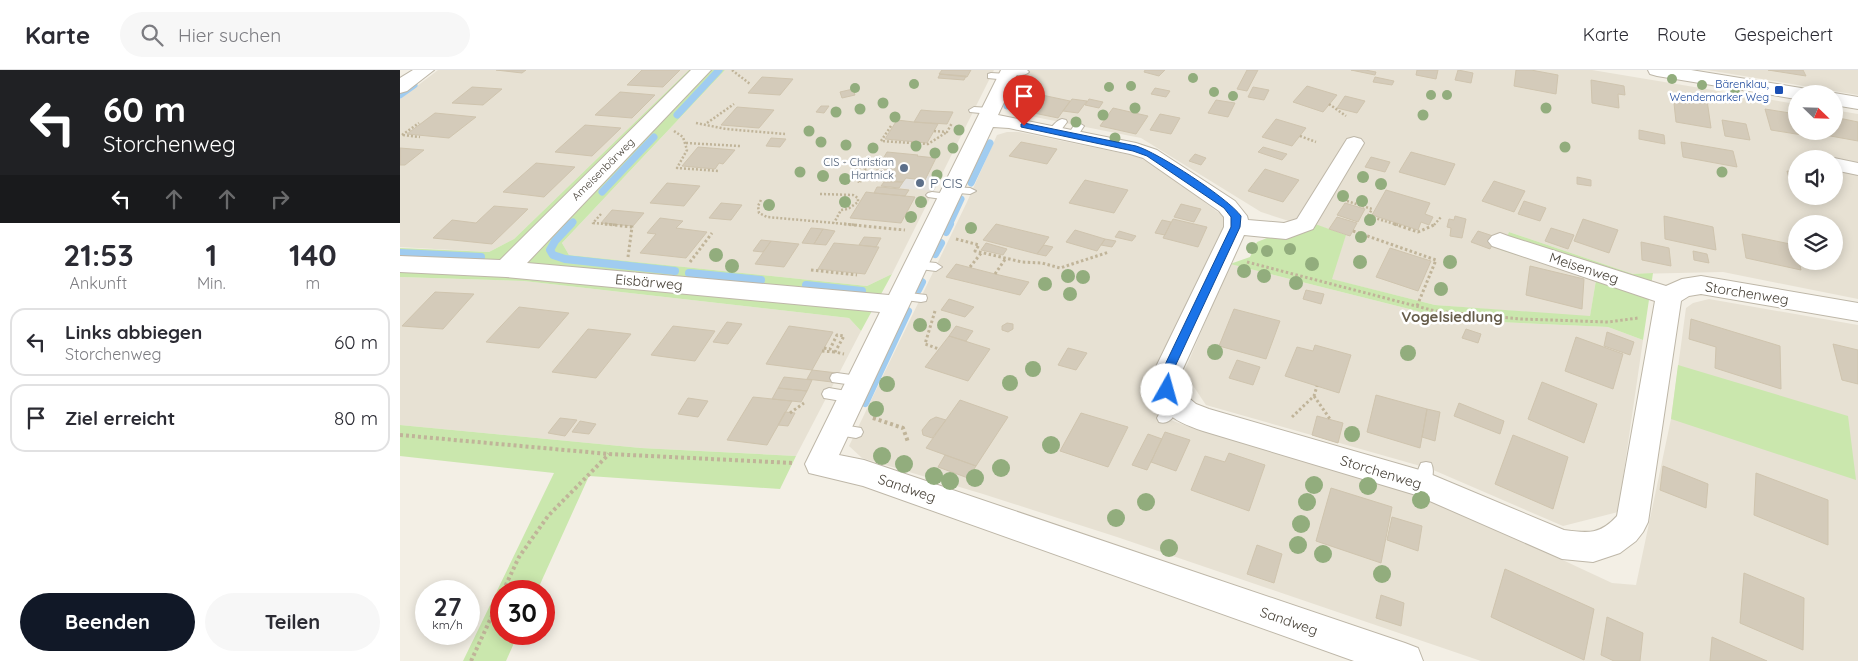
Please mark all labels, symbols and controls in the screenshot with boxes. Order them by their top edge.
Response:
search box [120,12,470,57]
text: Karte [25,20,90,50]
icon: search [138,21,166,49]
text: Hier suchen [178,23,281,47]
text: Karte [1583,23,1629,46]
text: Route [1657,23,1706,46]
text: Gespeichert [1734,23,1833,46]
pin [1003,75,1045,126]
place label: Bärenklau, Wendemarker Weg [1670,77,1769,104]
icon: arrive [1010,82,1038,110]
marker: Bärenklau, Wendemarker Weg [1773,84,1785,96]
north arrow [1788,85,1842,140]
map controls [1788,85,1843,270]
text: 60 m [103,87,186,131]
icon: left [20,90,85,155]
text: Storchenweg [103,130,236,158]
street label: Ameisenbärweg [569,135,637,203]
button: sound [1788,150,1843,205]
place label: CIS - Christian Hartnick [823,155,894,182]
marker: CIS - Christian Hartnick [898,162,910,174]
place label: P CIS [930,174,963,192]
marker: P CIS [914,177,926,189]
icon: left [107,185,135,213]
icon: ahead [160,185,188,213]
icon: ahead [213,185,241,213]
icon: right [266,185,294,213]
button: layers [1788,215,1843,270]
text: 21:53 [63,236,134,274]
text: 1 [205,236,217,274]
text: 140 [289,236,337,274]
street label: Meisenweg [1547,248,1621,288]
street label: Eisbärweg [615,270,683,294]
text: Ankunft [70,273,127,293]
text: Min. [197,273,226,293]
text: m [306,273,320,293]
street label: Storchenweg [1704,278,1790,308]
district label: Vogelsiedlung [1401,307,1503,326]
text: Links abbiegen [65,320,202,344]
icon: left [22,328,50,356]
text: 60 m [334,330,378,354]
text: Storchenweg [65,344,161,364]
position arrow [1140,363,1192,415]
icon: arrive [22,404,50,432]
text: Ziel erreicht [65,406,175,430]
text: 80 m [334,406,378,430]
street label: Storchenweg [1338,451,1424,493]
street label: Sandweg [876,470,938,506]
speed limit sign: 30 [490,580,555,645]
text: 27 [434,591,461,622]
button: Beenden [20,593,195,651]
button: Teilen [205,593,380,651]
street label: Sandweg [1258,603,1320,639]
text: km/h [432,617,463,632]

